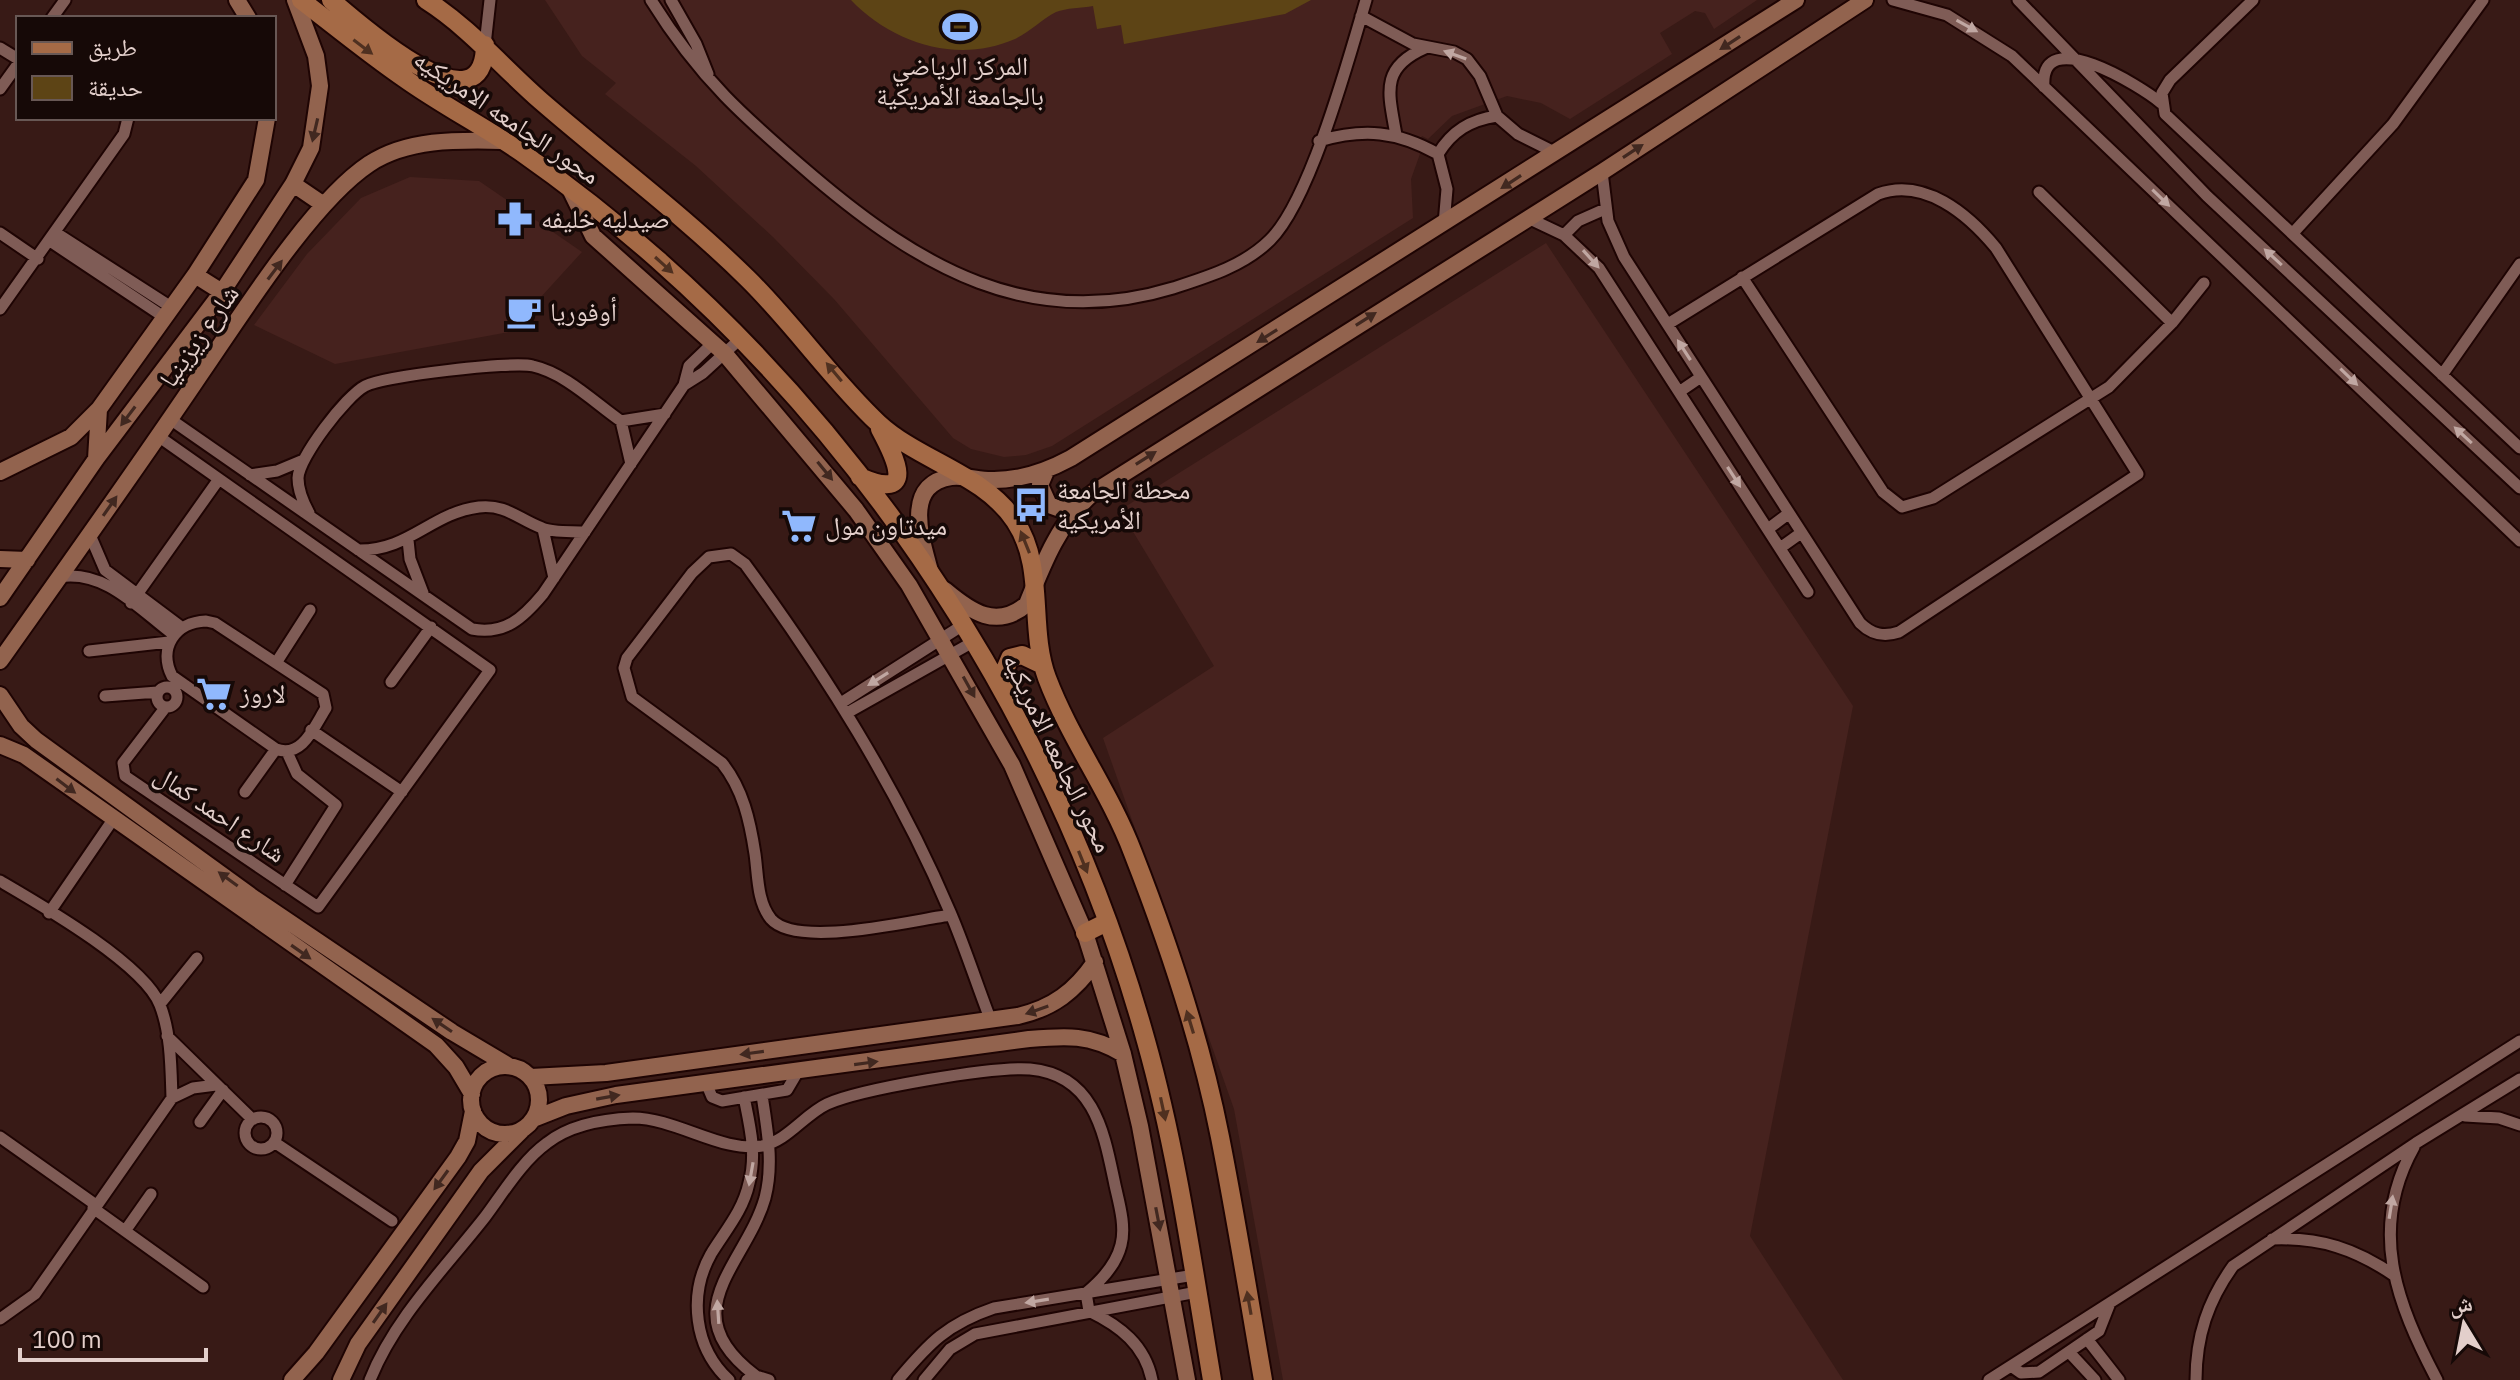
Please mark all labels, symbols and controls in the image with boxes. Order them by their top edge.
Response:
sports icon: المركز الرياضي بالجامعة الأمريكية [941,8,979,46]
legend [16,16,276,120]
one-way arrow [1955,19,1978,33]
text: طريق [88,31,137,63]
one-way arrow [1719,35,1741,49]
one-way arrow [353,39,373,55]
street label: محور الجامعه الامريكيه [408,41,607,191]
place label: المركز الرياضي بالجامعة الأمريكية [876,48,1044,112]
one-way arrow [1443,48,1467,61]
text: حديقة [88,71,143,103]
one-way arrow [308,117,321,142]
one-way arrow [1623,144,1644,159]
one-way arrow [1500,175,1522,189]
one-way arrow [2151,188,2170,206]
pharmacy icon: صيدليه خليفه [496,200,534,238]
place label: صيدليه خليفه [541,201,670,235]
one-way arrow [2264,248,2283,266]
one-way arrow [1582,250,1600,269]
one-way arrow [654,256,673,274]
one-way arrow [267,260,282,281]
street label: شارع زيزينيا [151,278,246,393]
cafe icon: أوفوريا [505,293,543,331]
place label: أوفوريا [550,294,617,328]
one-way arrow [1355,312,1376,327]
one-way arrow [1256,328,1278,342]
one-way arrow [1677,339,1692,360]
one-way arrow [826,363,843,383]
one-way arrow [2339,367,2358,386]
one-way arrow [121,406,137,426]
one-way arrow [2453,427,2472,445]
one-way arrow [1135,452,1157,466]
one-way arrow [816,461,832,481]
one-way arrow [1726,466,1741,487]
place label: محطة الجامعة الأمريكية [1057,472,1190,536]
bus stop icon: محطة الجامعة الأمريكية [1012,486,1050,524]
one-way arrow [102,496,117,517]
supermarket icon: ميدتاون مول [780,507,818,545]
place label: ميدتاون مول [825,508,947,542]
one-way arrow [1018,530,1031,554]
street label: محور الجامعه الامريكيه [996,647,1122,858]
one-way arrow [867,671,889,685]
supermarket icon: لاروز [195,675,233,713]
place label: لاروز [239,676,286,710]
one-way arrow [962,676,976,698]
street label: شارع احمد كمال [148,757,293,870]
one-way arrow [55,778,76,793]
one-way arrow [1077,850,1090,874]
one-way arrow [217,872,238,887]
one-way arrow [291,944,312,959]
one-way arrow [1025,1005,1049,1017]
one-way arrow [1183,1009,1196,1033]
one-way arrow [432,1018,453,1033]
one-way arrow [740,1047,765,1060]
one-way arrow [853,1056,878,1069]
one-way arrow [596,1091,621,1103]
one-way arrow [1157,1097,1170,1122]
one-way arrow [744,1162,756,1187]
one-way arrow [434,1170,449,1191]
one-way arrow [2385,1195,2398,1220]
one-way arrow [1152,1207,1164,1232]
north arrow [2424,1284,2504,1364]
text: ش [2446,1288,2474,1320]
one-way arrow [1243,1290,1255,1315]
one-way arrow [1024,1295,1049,1308]
one-way arrow [711,1300,724,1325]
one-way arrow [372,1303,388,1324]
scale bar [20,1312,206,1362]
text: 100 m [32,1323,102,1355]

